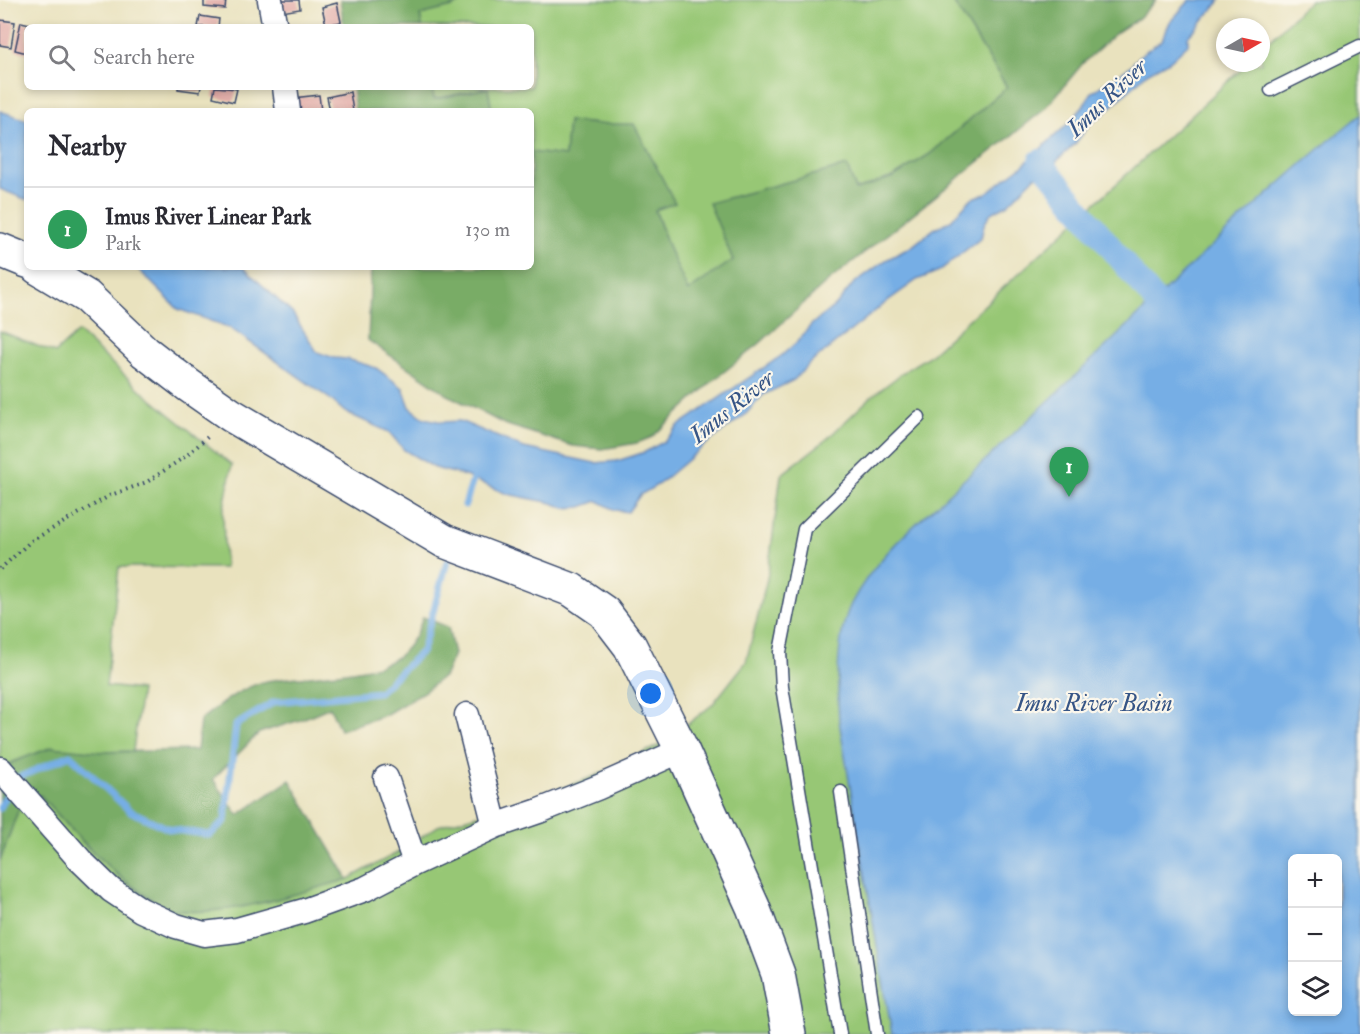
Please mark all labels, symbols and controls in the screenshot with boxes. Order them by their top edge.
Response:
north arrow [1216,18,1270,72]
search box [24,24,534,90]
icon: search [45,41,78,74]
text: Search here [93,43,195,71]
water label: Imus River [1059,51,1155,145]
text: Nearby [48,131,126,163]
text: Imus River Linear Park [105,203,311,231]
text: 1 [64,217,71,242]
text: 130 m [465,217,510,242]
text: Park [105,231,141,256]
water label: Imus River [682,363,782,452]
pin: 1 [1050,448,1088,497]
your location [636,679,665,708]
water label: Imus River Basin [1013,688,1173,719]
map controls [1288,854,1342,1016]
button: + [1288,854,1342,908]
button: − [1288,908,1342,962]
button: layers [1288,962,1342,1016]

